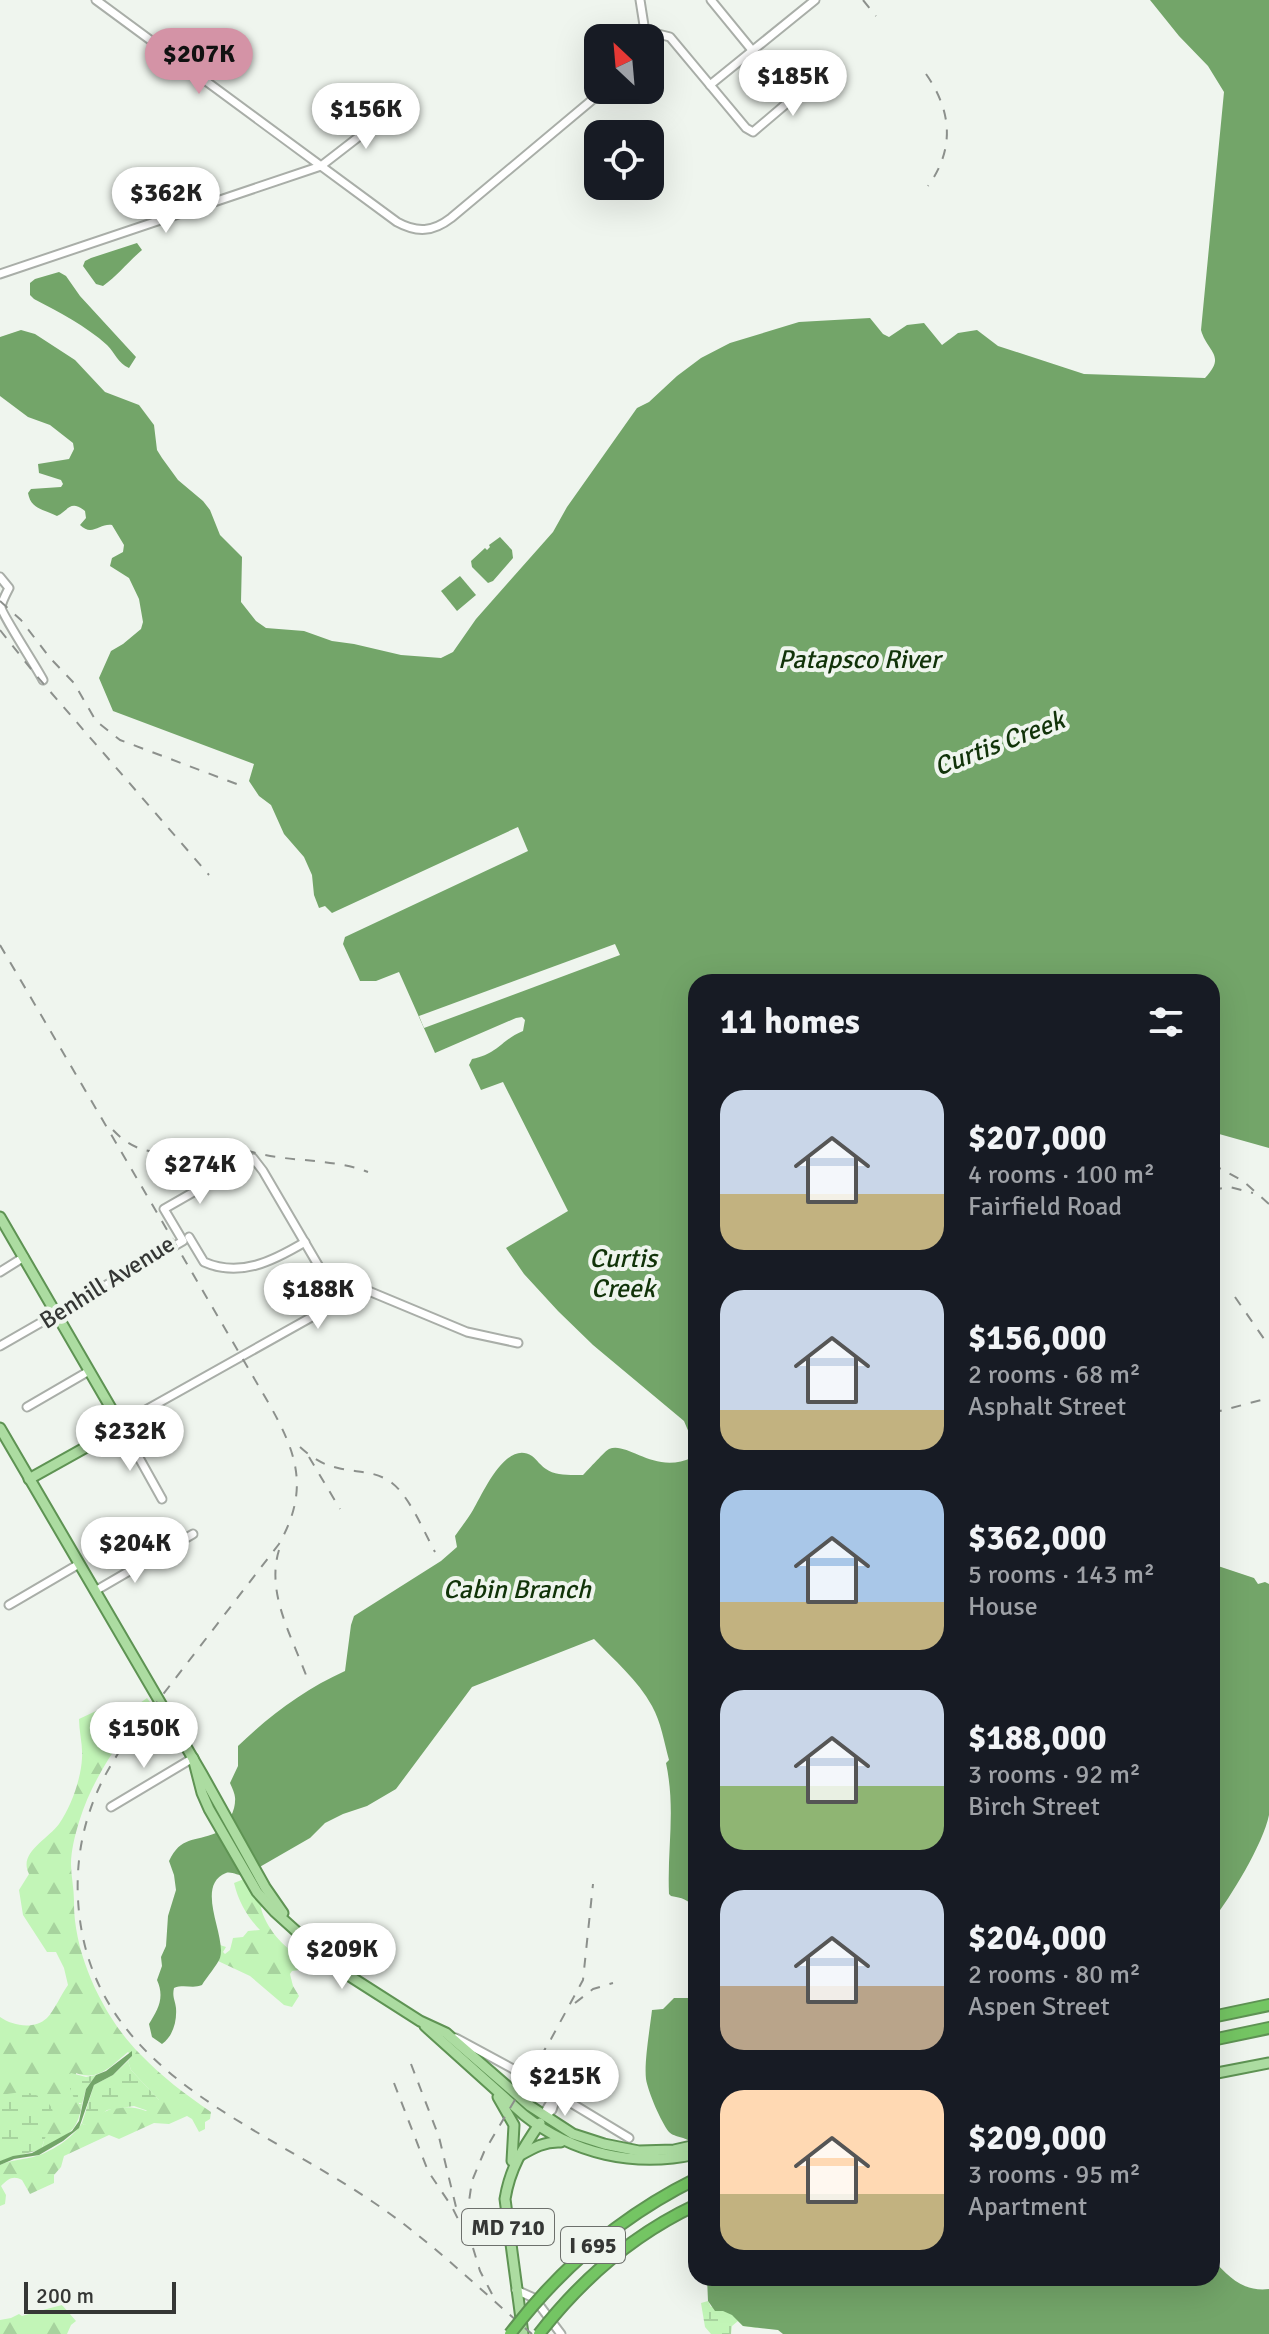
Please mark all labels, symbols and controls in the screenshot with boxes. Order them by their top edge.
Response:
north arrow [584,24,664,104]
map controls [584,24,664,200]
pin: $207K [143,28,255,96]
text: $207K [163,38,235,70]
pin: $185K [737,50,849,118]
text: $185K [757,60,829,92]
pin: $156K [310,83,422,151]
text: $156K [330,93,402,125]
button: locate [584,120,664,200]
pin: $362K [110,167,222,235]
text: $362K [130,177,202,209]
water label: Patapsco River [778,644,944,676]
water label: Curtis Creek [930,704,1071,783]
icon: filters [1144,1000,1188,1044]
text: 11 homes [720,1001,860,1043]
text: $207,000 [968,1117,1107,1159]
icon: home [784,1122,880,1218]
pin: $274K [144,1138,256,1206]
text: $274K [164,1148,236,1180]
text: 4 rooms · 100 m² [968,1159,1155,1191]
text: Fairfield Road [968,1191,1122,1223]
street label: Benhill Avenue [34,1229,180,1335]
water label: Curtis Creek [589,1243,659,1305]
pin: $188K [262,1263,374,1331]
text: $188K [282,1273,354,1305]
text: $156,000 [968,1317,1107,1359]
icon: home [784,1322,880,1418]
text: 2 rooms · 68 m² [968,1359,1141,1391]
text: Asphalt Street [968,1391,1126,1423]
pin: $232K [74,1405,186,1473]
text: $232K [94,1415,166,1447]
pin: $204K [79,1517,191,1585]
text: $362,000 [968,1517,1107,1559]
icon: home [784,1522,880,1618]
text: $204K [99,1527,171,1559]
text: 5 rooms · 143 m² [968,1559,1155,1591]
water label: Cabin Branch [443,1574,592,1606]
text: House [968,1591,1038,1623]
pin: $150K [88,1702,200,1770]
text: $150K [108,1712,180,1744]
text: $188,000 [968,1717,1107,1759]
icon: home [784,1722,880,1818]
text: 3 rooms · 92 m² [968,1759,1141,1791]
text: Birch Street [968,1791,1100,1823]
text: $204,000 [968,1917,1107,1959]
icon: home [784,1922,880,2018]
pin: $209K [286,1923,398,1991]
text: $209K [306,1933,378,1965]
text: 2 rooms · 80 m² [968,1959,1141,1991]
text: Aspen Street [968,1991,1110,2023]
pin: $215K [509,2050,621,2118]
text: $215K [529,2060,601,2092]
text: $209,000 [968,2117,1107,2159]
icon: home [784,2122,880,2218]
text: 3 rooms · 95 m² [968,2159,1141,2191]
text: Apartment [968,2191,1087,2223]
road number: MD 710 [462,2209,554,2245]
road number: I 695 [561,2227,625,2263]
scale bar [24,2278,176,2314]
text: 200 m [36,2282,94,2309]

